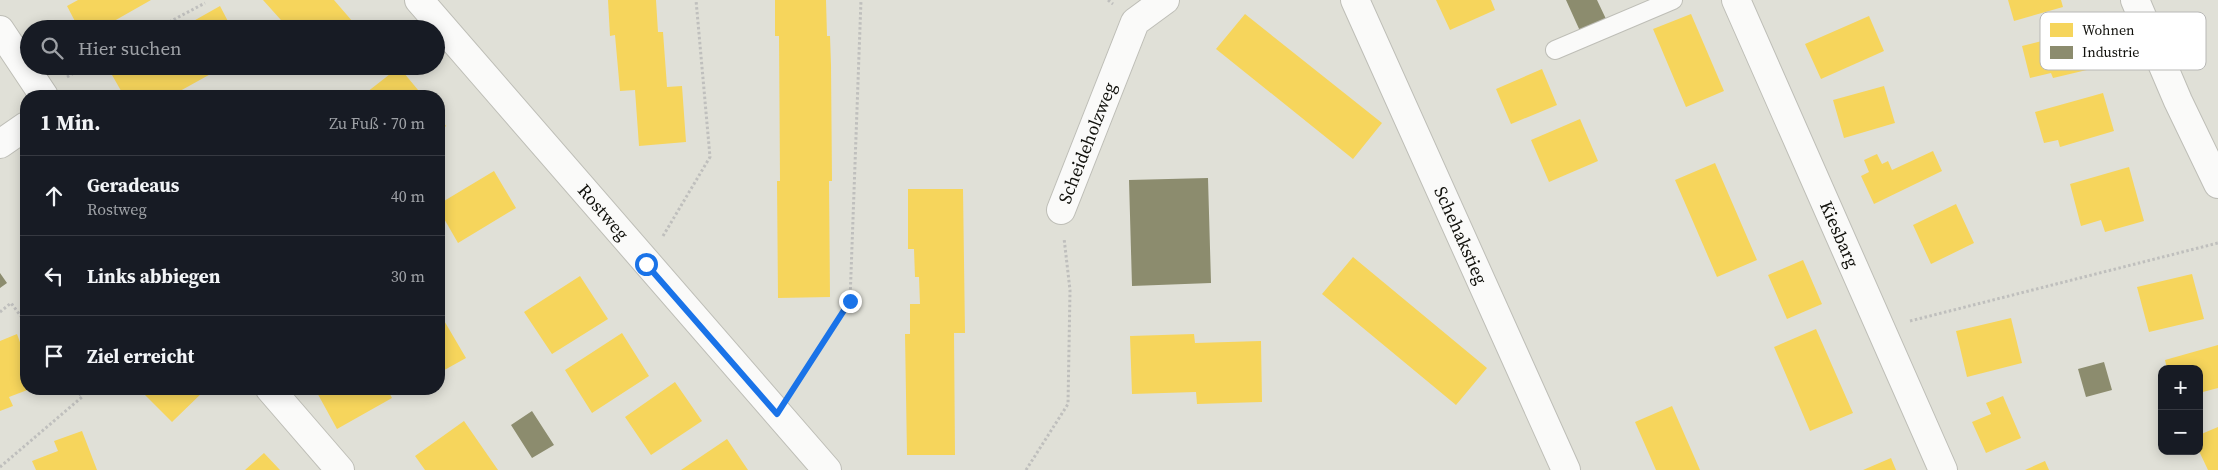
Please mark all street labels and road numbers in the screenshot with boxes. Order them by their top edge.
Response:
street label: Scheideholzweg [1052,78,1122,207]
street label: Rostweg [572,178,635,245]
street label: Schehakstieg [1428,182,1494,288]
street label: Kiesbarg [1814,197,1865,271]

